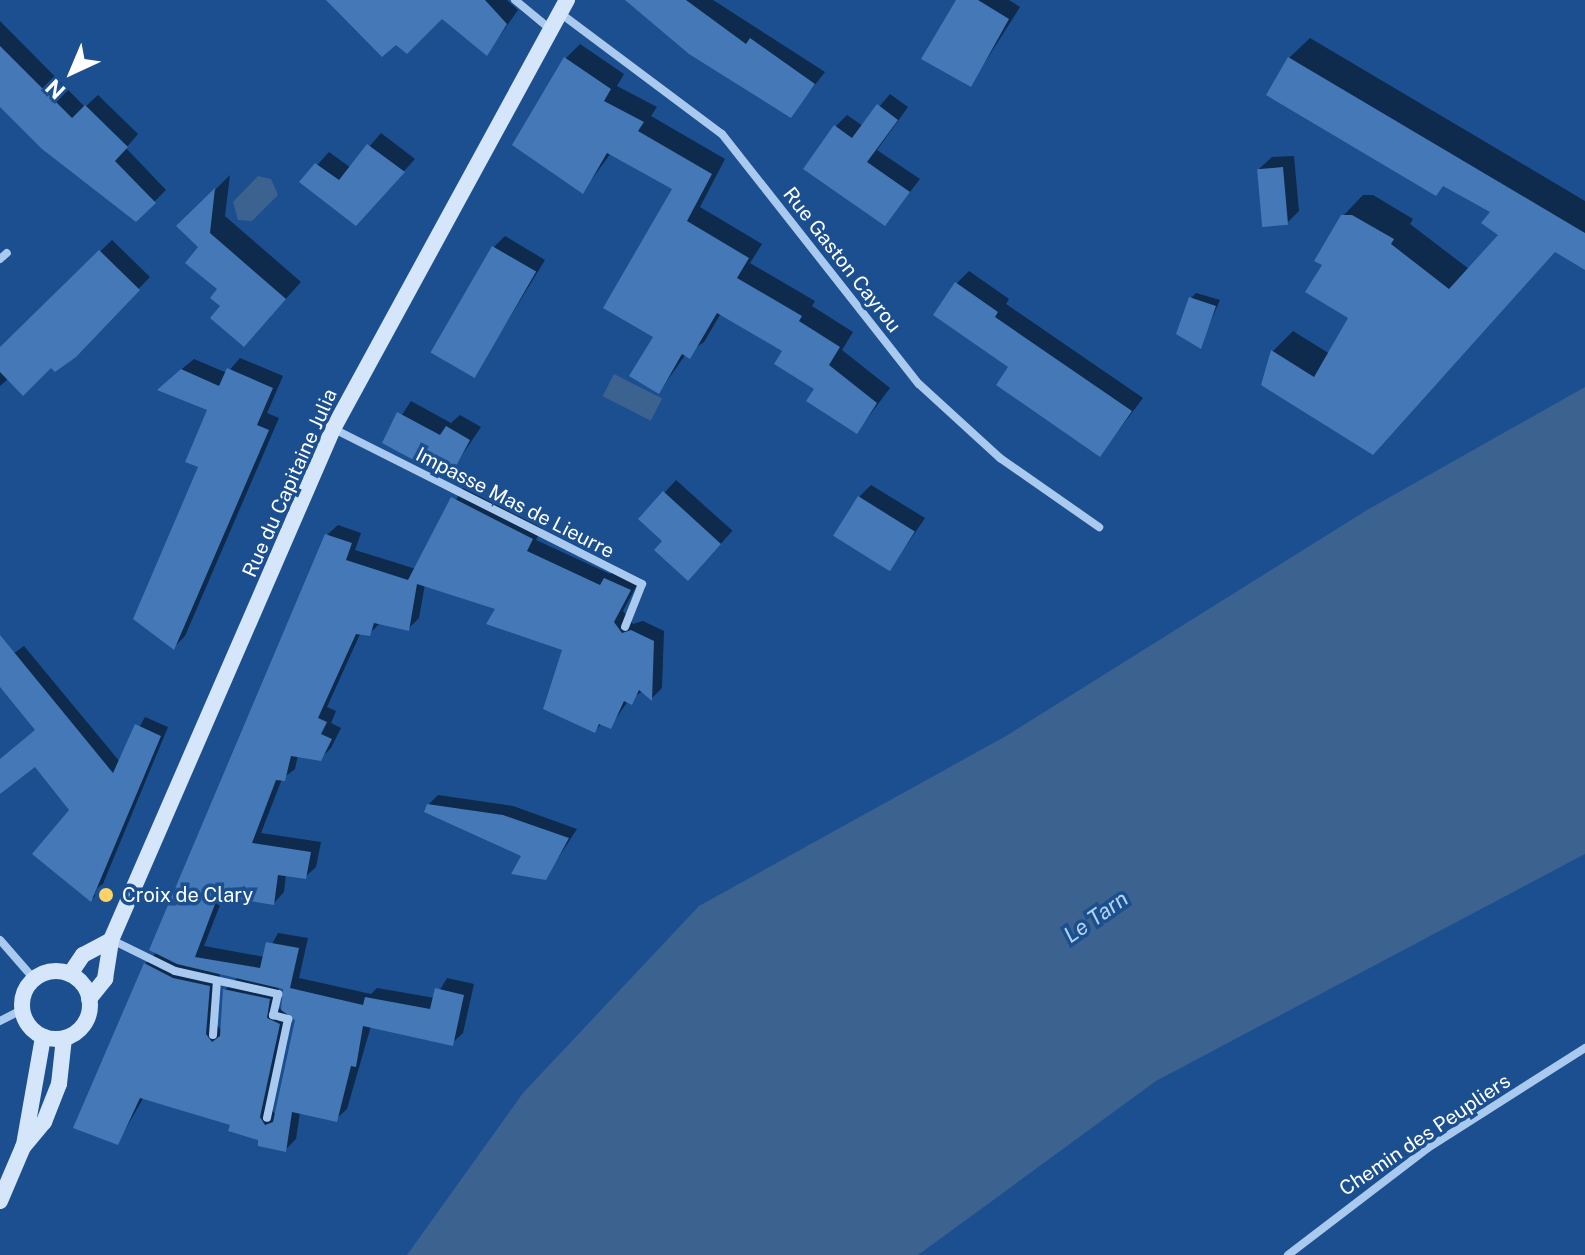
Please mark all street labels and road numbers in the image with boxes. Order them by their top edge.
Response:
street label: Rue Gaston Cayrou [778,183,906,337]
street label: Rue du Capitaine Julia [238,385,342,581]
street label: Impasse Mas de Lieurre [411,442,619,564]
street label: Chemin des Peupliers [1335,1069,1515,1201]

